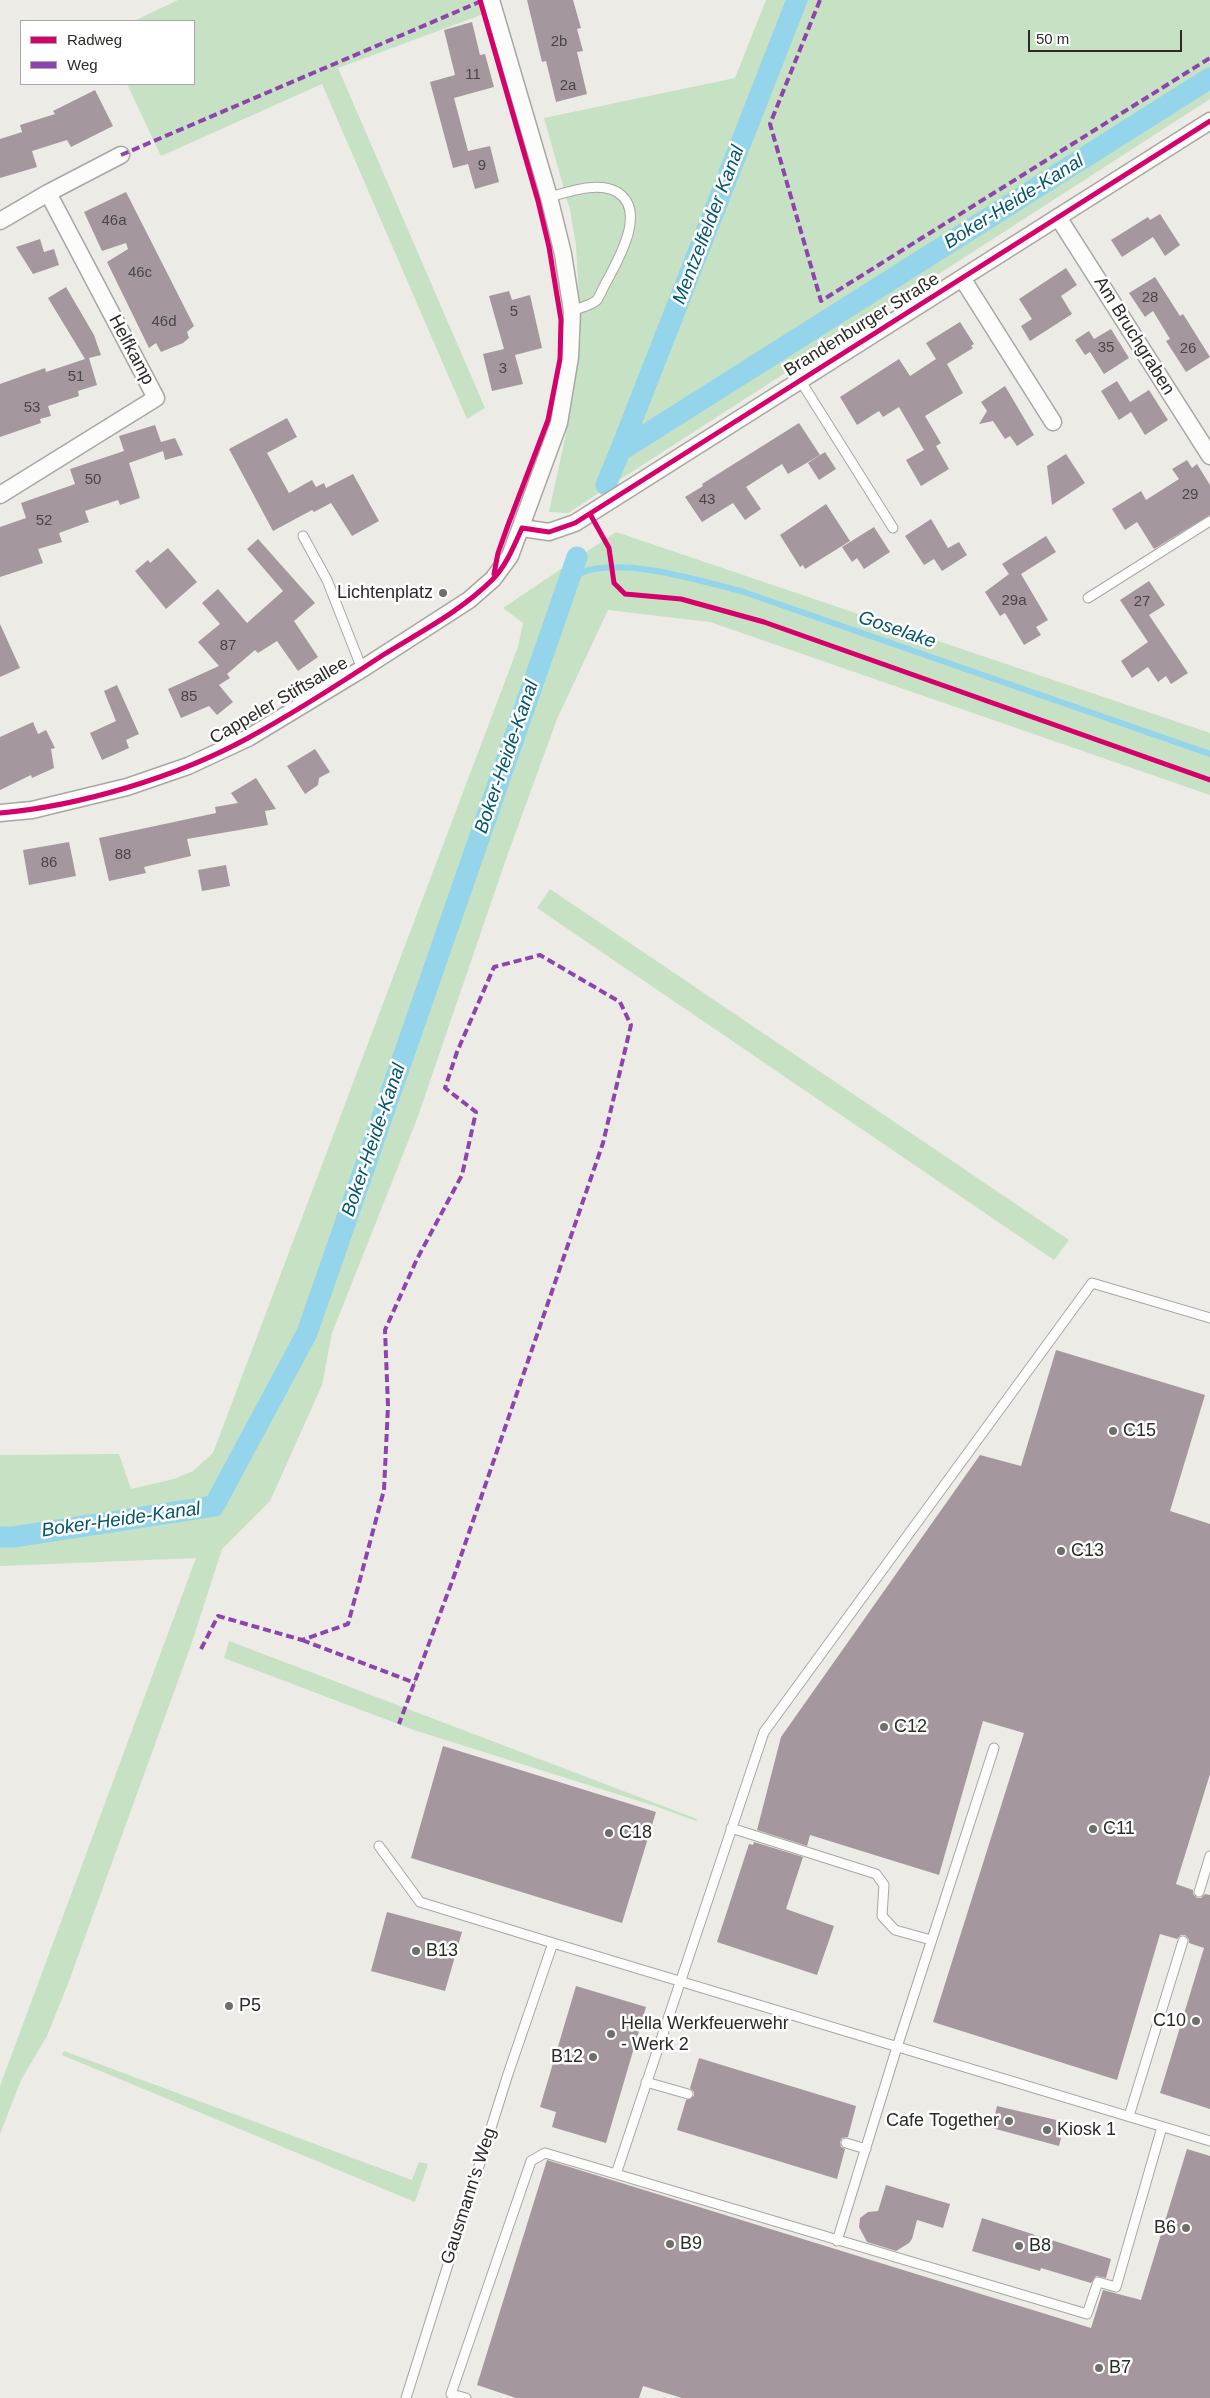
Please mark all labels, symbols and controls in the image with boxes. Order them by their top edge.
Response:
legend [20,20,195,85]
scale bar [1030,20,1184,52]
text: 50 m [1036,30,1069,47]
text: Radweg [67,31,122,48]
house number: 2b [551,33,567,51]
text: Weg [67,56,98,73]
house number: 11 [465,66,481,84]
house number: 2a [560,77,576,95]
water label: Mentzelfelder Kanal [668,143,750,307]
water label: Boker-Heide-Kanal [940,150,1088,254]
house number: 9 [478,157,486,175]
house number: 46a [101,212,127,230]
house number: 46c [128,264,152,282]
street label: Brandenburger Straße [780,268,944,382]
street label: Am Bruchgraben [1089,273,1179,399]
house number: 28 [1142,289,1158,307]
house number: 5 [510,303,518,321]
street label: Helfkamp [104,311,158,389]
house number: 46d [151,313,177,331]
house number: 35 [1098,339,1114,357]
house number: 26 [1180,340,1196,358]
house number: 3 [499,360,507,378]
house number: 51 [68,368,84,386]
house number: 53 [24,399,40,417]
house number: 50 [85,471,101,489]
house number: 29 [1182,486,1198,504]
house number: 43 [699,491,715,509]
house number: 52 [36,512,52,530]
place label: Lichtenplatz [337,582,433,604]
marker: Lichtenplatz [437,587,449,599]
house number: 29a [1001,592,1027,610]
house number: 27 [1134,593,1150,611]
water label: Goselake [855,606,939,654]
house number: 87 [220,637,236,655]
street label: Cappeler Stiftsallee [206,653,352,749]
water label: Boker-Heide-Kanal [470,678,544,836]
house number: 85 [181,688,197,706]
house number: 88 [115,846,131,864]
house number: 86 [41,854,57,872]
water label: Boker-Heide-Kanal [337,1061,411,1219]
place label: C15 [1123,1420,1156,1442]
marker: C15 [1107,1425,1119,1437]
water label: Boker-Heide-Kanal [40,1498,202,1542]
place label: C13 [1071,1540,1104,1562]
marker: C13 [1055,1545,1067,1557]
place label: C12 [894,1716,927,1738]
marker: C12 [878,1721,890,1733]
place label: C11 [1103,1818,1135,1840]
place label: C18 [619,1822,652,1844]
marker: C11 [1087,1823,1099,1835]
marker: C18 [603,1827,615,1839]
place label: B13 [426,1940,458,1962]
marker: B13 [410,1945,422,1957]
place label: P5 [239,1995,261,2017]
marker: P5 [223,2000,235,2012]
place label: C10 [1153,2010,1186,2032]
place label: Hella Werkfeuerwehr - Werk 2 [621,2013,789,2056]
marker: C10 [1190,2015,1202,2027]
marker: Hella Werkfeuerwehr - Werk 2 [605,2028,617,2040]
place label: B12 [551,2046,583,2068]
marker: B12 [587,2051,599,2063]
place label: Cafe Together [886,2110,999,2132]
marker: Cafe Together [1003,2115,1015,2127]
place label: Kiosk 1 [1057,2119,1116,2141]
marker: Kiosk 1 [1041,2124,1053,2136]
street label: Gausmann's Weg [437,2125,501,2267]
place label: B6 [1154,2217,1176,2239]
marker: B6 [1180,2222,1192,2234]
place label: B9 [680,2233,702,2255]
place label: B8 [1029,2235,1051,2257]
marker: B9 [664,2238,676,2250]
marker: B8 [1013,2240,1025,2252]
place label: B7 [1109,2357,1131,2379]
marker: B7 [1093,2362,1105,2374]

